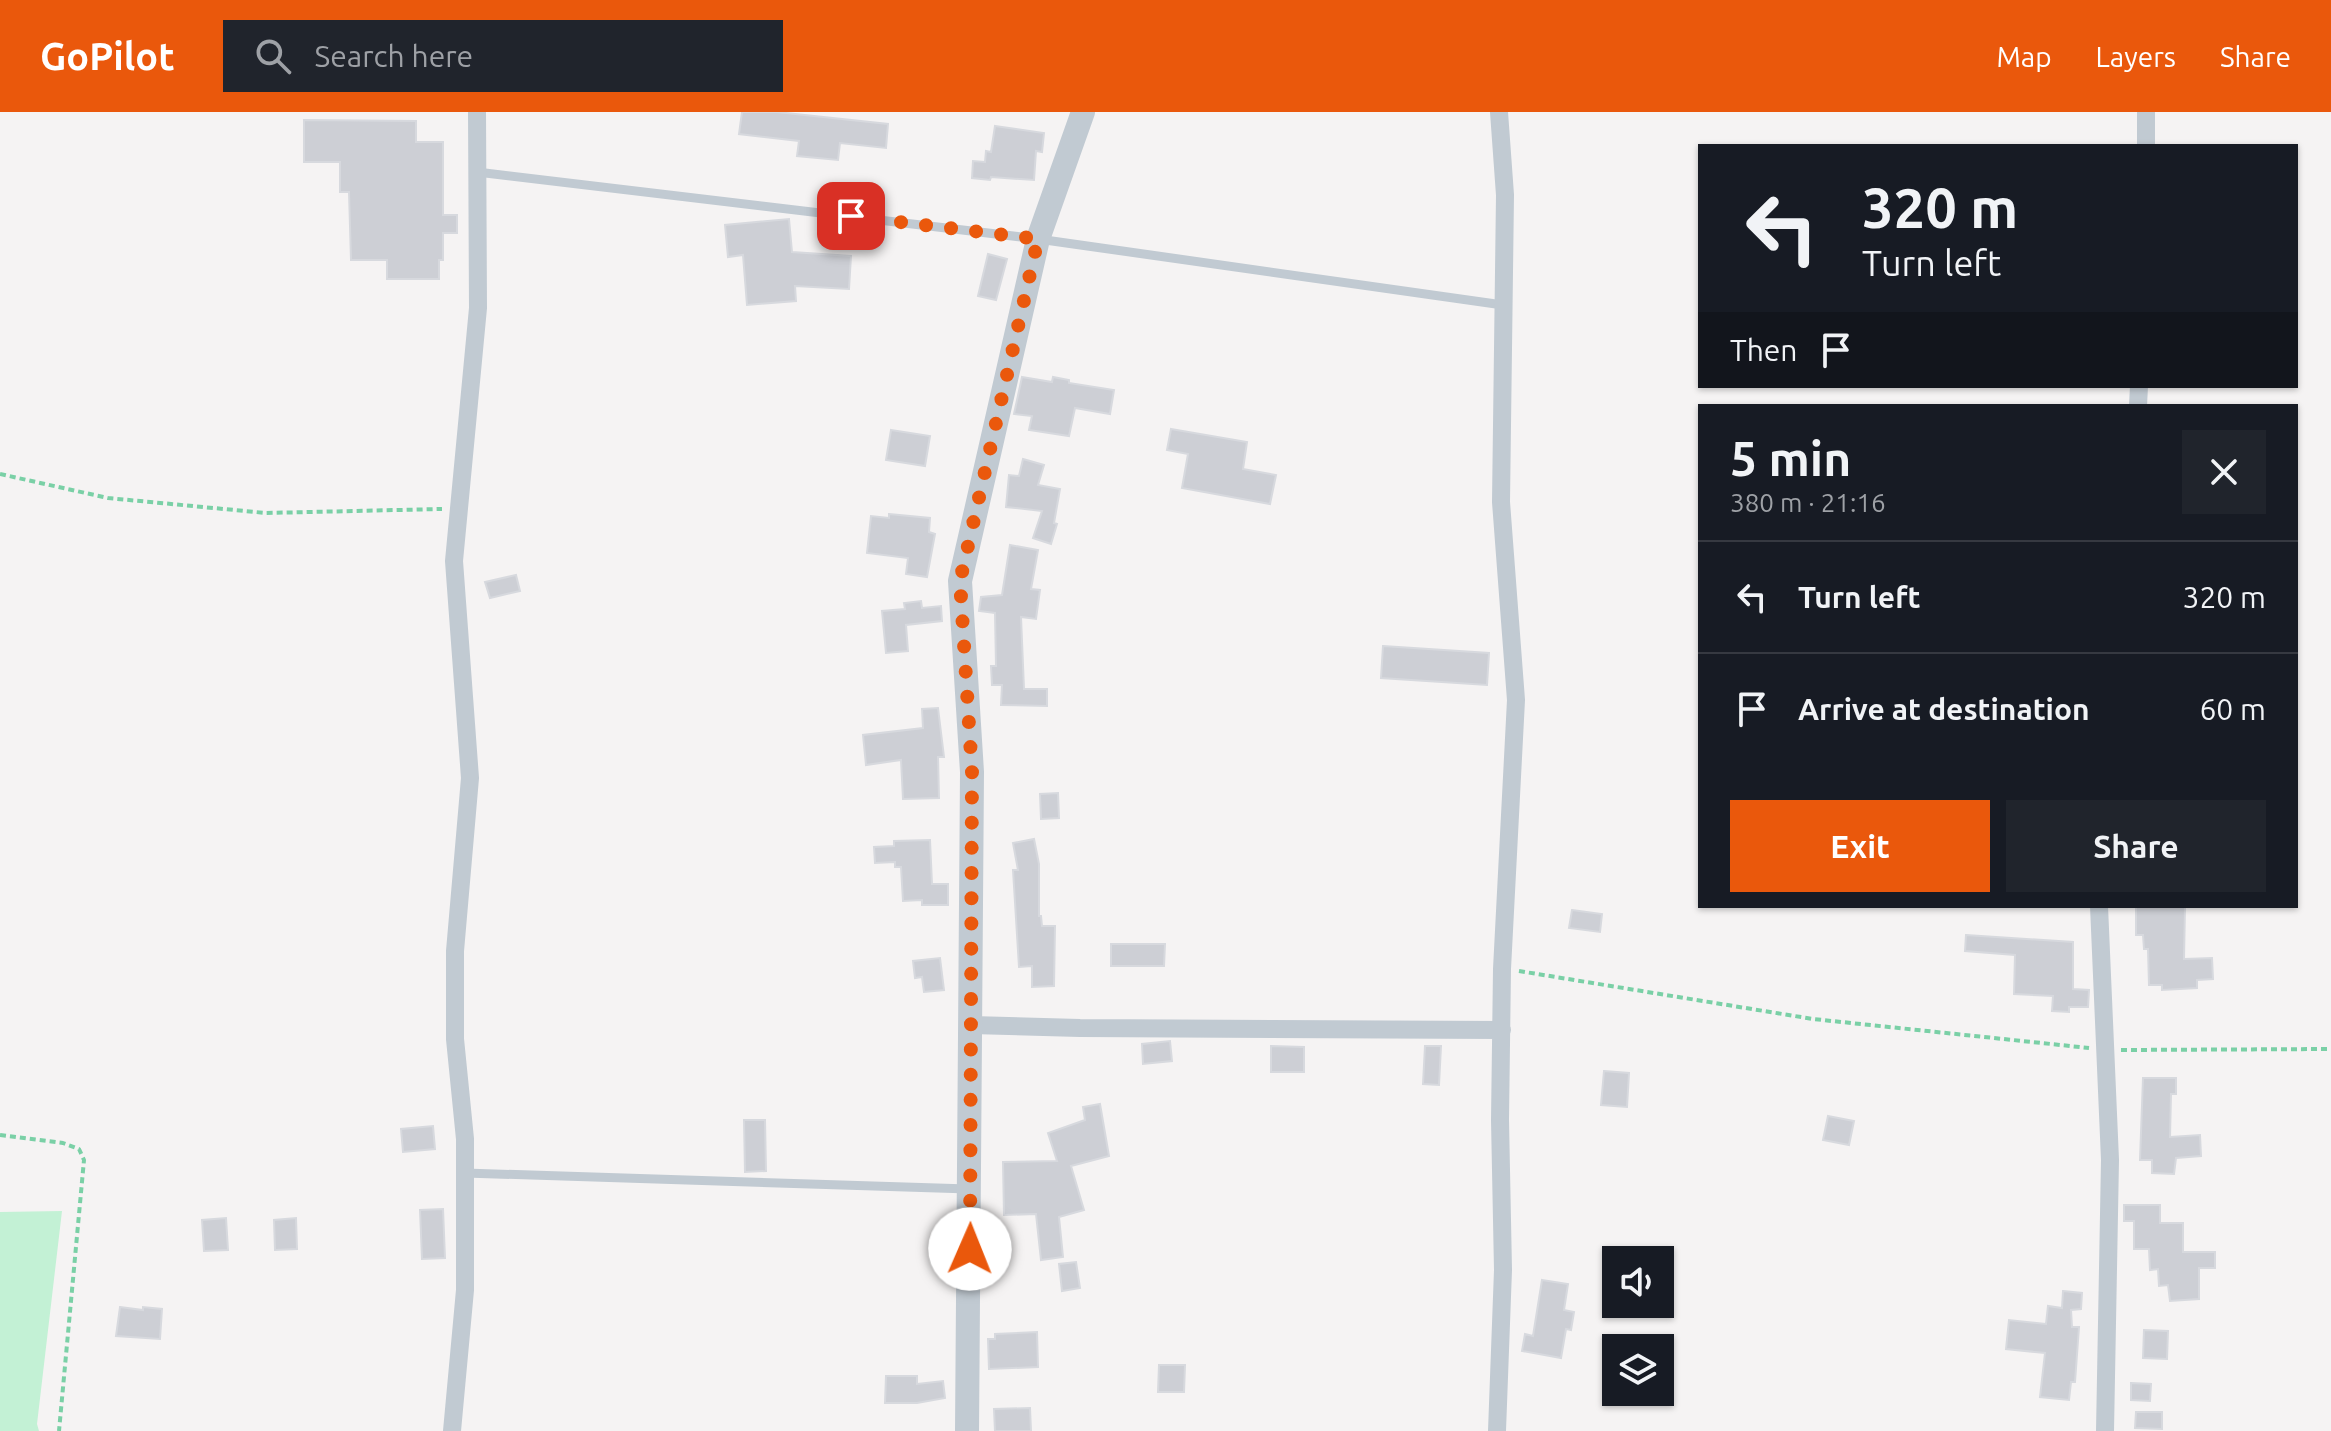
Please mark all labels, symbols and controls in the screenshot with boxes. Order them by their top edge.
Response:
search box [223,20,783,92]
icon: search [251,34,295,78]
text: GoPilot [40,35,175,77]
text: Search here [315,39,473,73]
text: Map [1996,41,2052,72]
text: Layers [2096,41,2176,72]
text: Share [2220,41,2291,72]
icon: left [1730,176,1834,280]
text: 320 m [1862,176,2018,239]
pin [817,182,885,250]
icon: arrive [829,194,873,238]
text: Turn left [1862,242,2001,283]
icon: arrive [1814,328,1858,372]
text: Then [1730,333,1798,367]
button: close [2182,430,2266,514]
text: 5 min [1730,431,1851,485]
text: 380 m · 21:16 [1730,488,1886,517]
icon: left [1730,575,1774,619]
text: Turn left [1798,580,1920,614]
text: 320 m [2182,580,2266,614]
icon: arrive [1730,687,1774,731]
text: Arrive at destination [1798,692,2090,726]
text: 60 m [2199,692,2266,726]
button: Exit [1730,800,1990,892]
button: Share [2006,800,2266,892]
position arrow [928,1207,1012,1291]
map controls [1602,1246,1674,1406]
button: sound [1602,1246,1674,1318]
button: layers [1602,1334,1674,1406]

